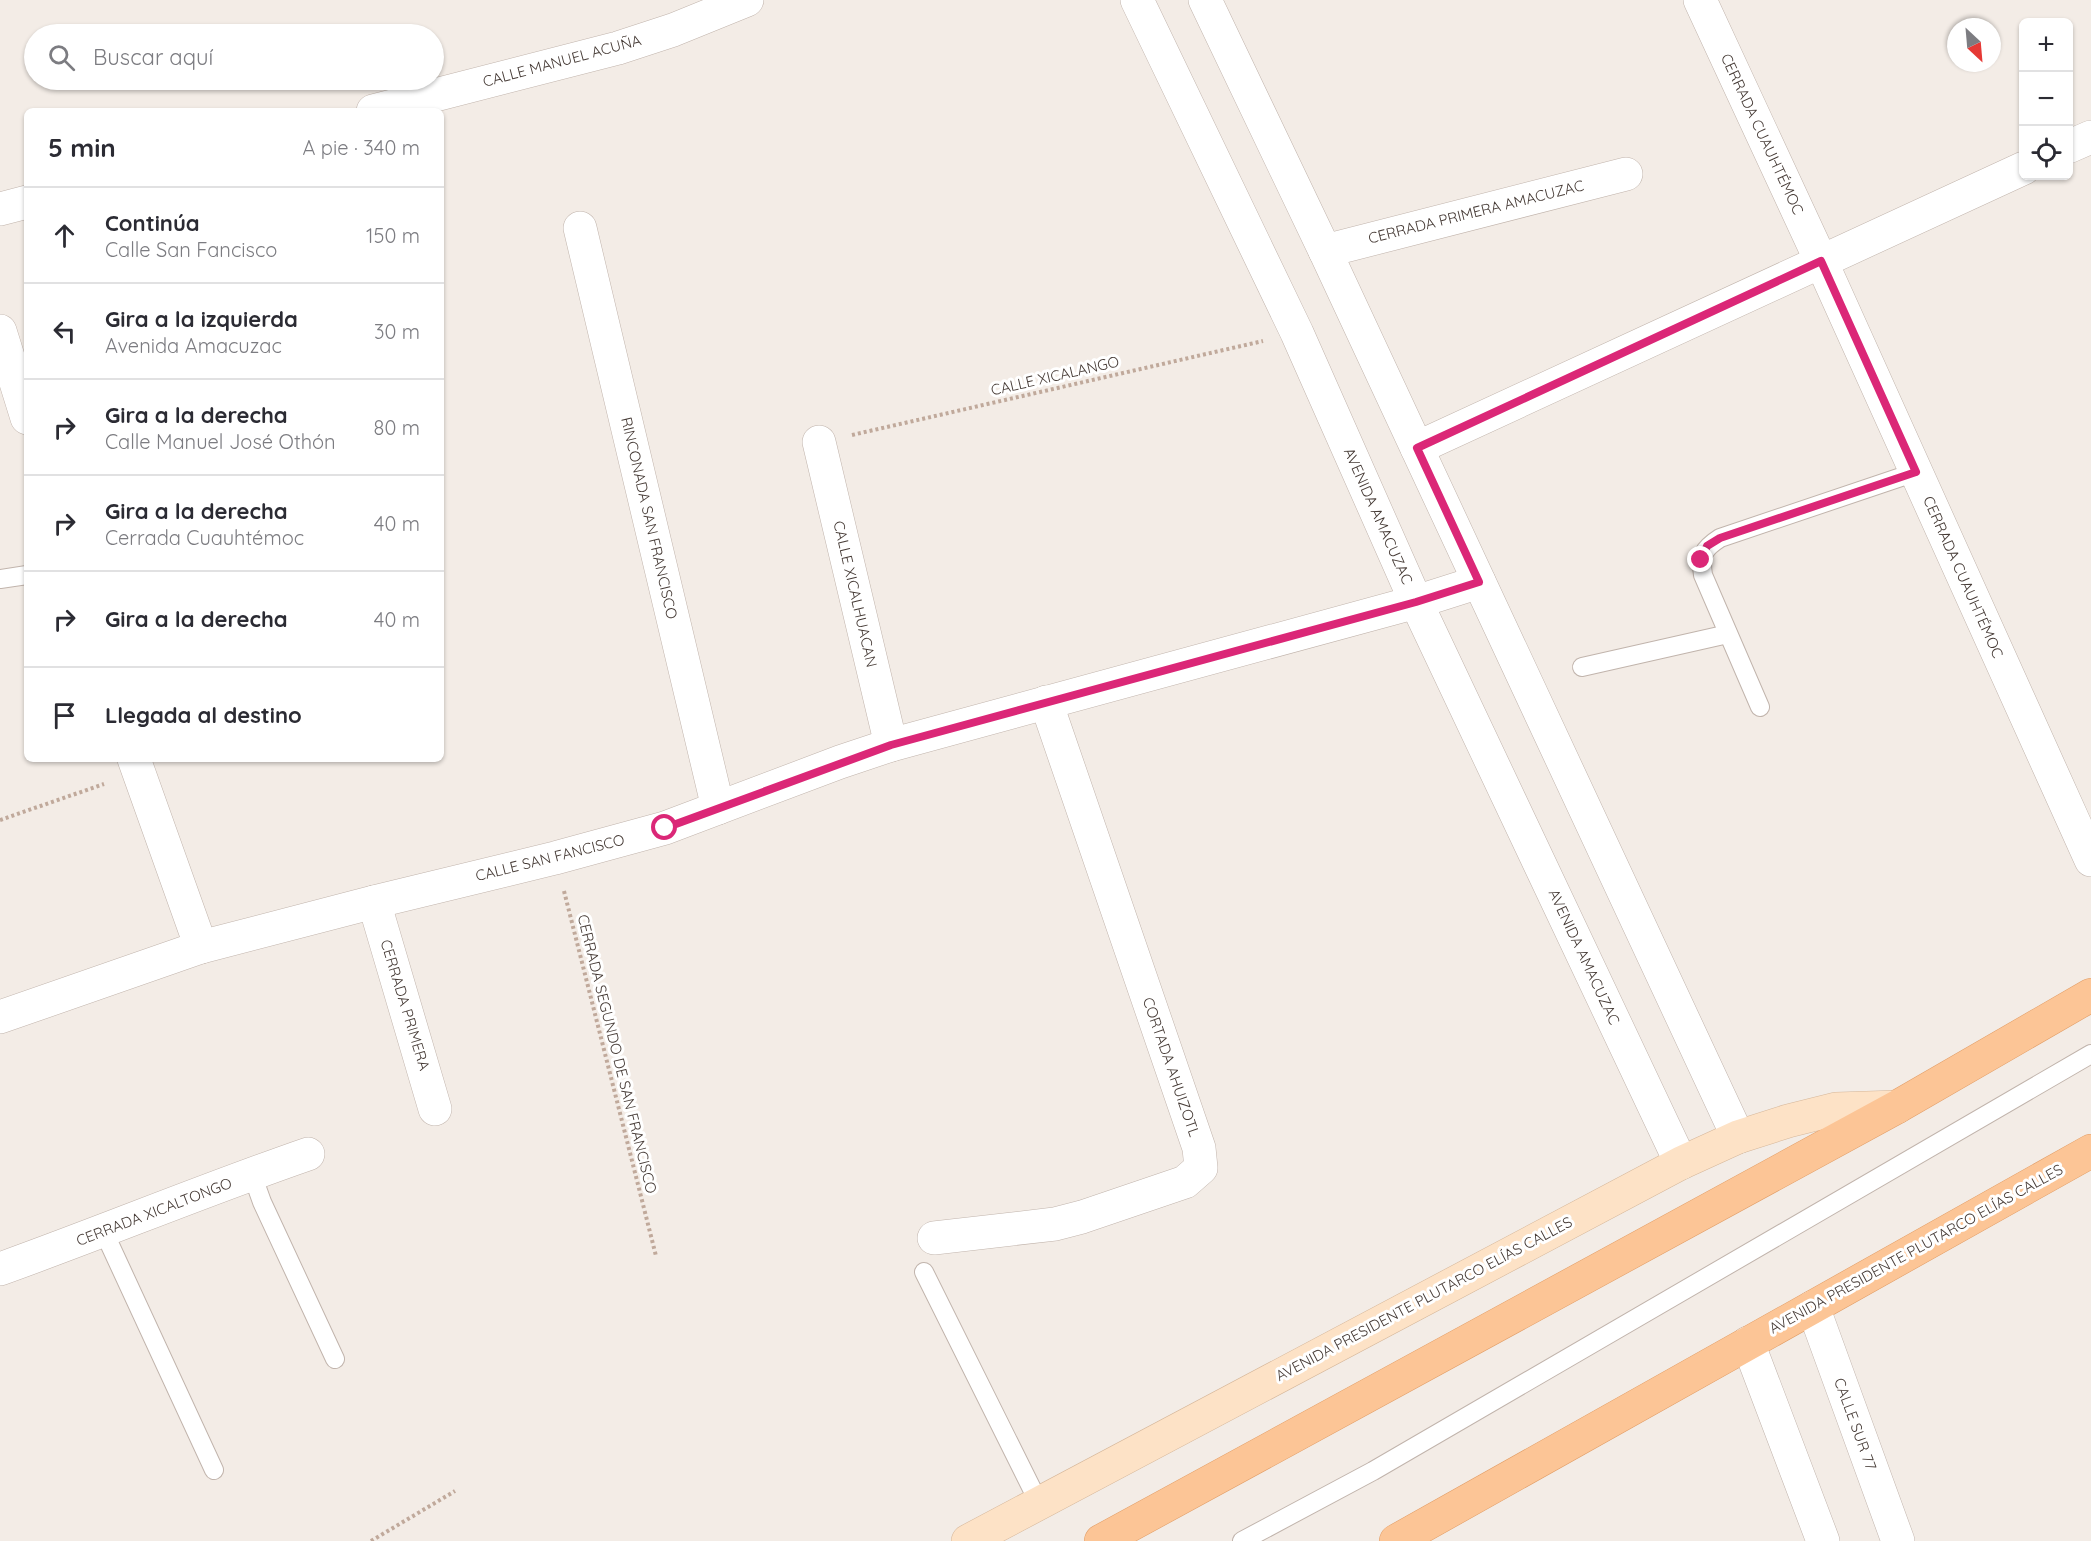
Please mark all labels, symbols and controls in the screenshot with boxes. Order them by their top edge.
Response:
north arrow [1947,18,2001,72]
map controls [2019,18,2073,180]
button: + [2019,18,2073,72]
search box [24,24,444,90]
street label: CALLE MANUEL ACUÑA [481,30,643,91]
icon: search [45,41,78,74]
text: Buscar aquí [93,43,213,71]
street label: CERRADA CUAUHTÉMOC [1717,50,1808,217]
button: − [2019,72,2073,126]
button: locate [2019,126,2073,180]
text: 5 min [48,131,116,164]
text: A pie · 340 m [302,135,420,160]
street label: CERRADA PRIMERA AMACUZAC [1366,175,1586,248]
text: Continúa [105,209,200,237]
icon: ahead [48,219,81,252]
text: 150 m [366,223,420,248]
text: Calle San Fancisco [105,237,277,262]
text: Gira a la izquierda [105,305,298,333]
icon: left [48,315,81,348]
text: 30 m [374,319,420,344]
text: Avenida Amacuzac [105,333,282,358]
street label: CALLE XICALANGO [989,352,1121,399]
text: Gira a la derecha [105,401,288,429]
icon: right [48,411,81,444]
text: 80 m [374,415,420,440]
street label: RINCONADA SAN FRANCISCO [617,415,682,621]
text: Calle Manuel José Othón [105,429,336,454]
street label: AVENIDA AMACUZAC [1340,445,1417,587]
street label: CERRADA CUAUHTÉMOC [1919,493,2008,661]
text: Gira a la derecha [105,497,288,525]
icon: right [48,507,81,540]
text: 40 m [374,511,420,536]
street label: CALLE XICALHUACAN [829,519,882,669]
text: Cerrada Cuauhtémoc [105,525,304,550]
route end [1687,546,1713,572]
icon: right [48,603,81,636]
text: Gira a la derecha [105,605,288,633]
text: 40 m [374,607,420,632]
icon: arrive [48,699,81,732]
text: Llegada al destino [105,701,302,729]
route start [651,814,677,840]
street label: CALLE SAN FANCISCO [473,830,626,885]
street label: AVENIDA AMACUZAC [1545,886,1624,1028]
street label: CERRADA SEGUNDO DE SAN FRANCISCO [574,912,661,1195]
street label: CERRADA PRIMERA [377,937,435,1073]
street label: CORTADA AHUIZOTL [1139,995,1204,1139]
street label: AVENIDA PRESIDENTE PLUTARCO ELÍAS CALLES [1765,1160,2066,1338]
street label: CERRADA XICALTONGO [73,1173,234,1250]
street label: AVENIDA PRESIDENTE PLUTARCO ELÍAS CALLES [1272,1212,1575,1385]
street label: CALLE SUR 77 [1830,1375,1881,1473]

